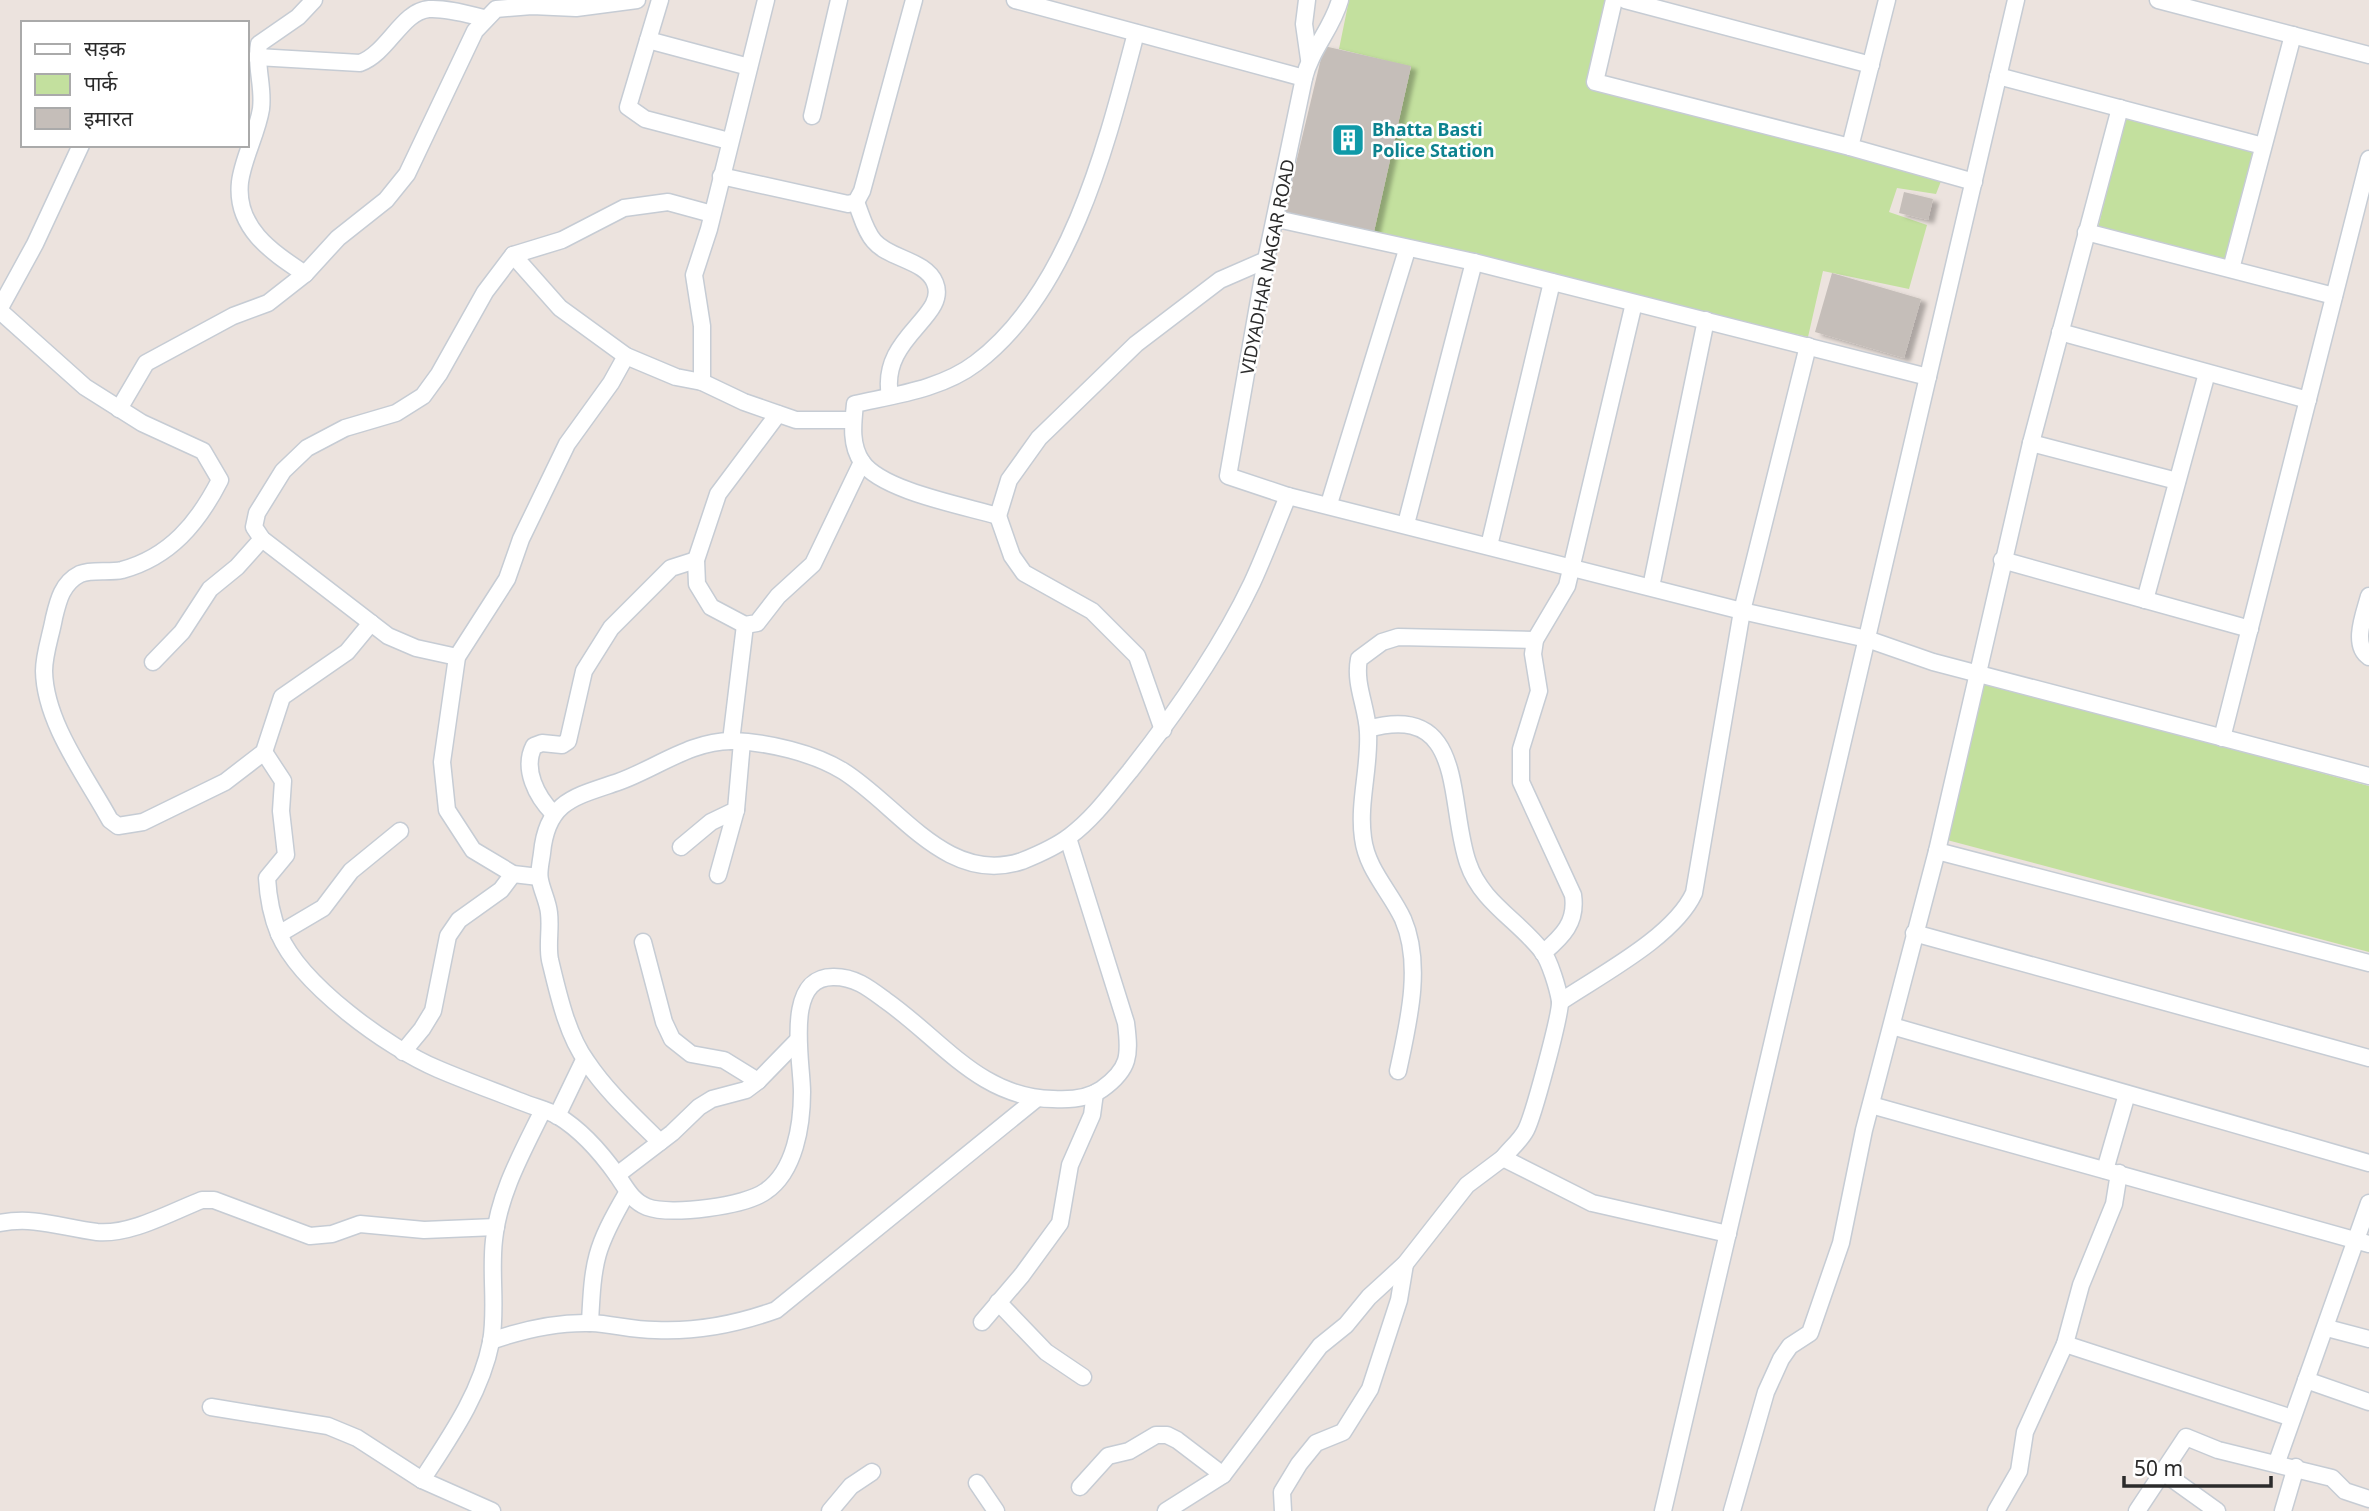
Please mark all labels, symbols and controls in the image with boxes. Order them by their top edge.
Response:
legend [21,21,248,147]
text: सड़क [84,34,126,62]
text: पार्क [84,69,118,97]
text: इमारत [84,104,134,132]
place label: Bhatta Basti Police Station [1372,117,1495,162]
building icon: Bhatta Basti Police Station [1329,121,1367,159]
street label: VIDYADHAR NAGAR ROAD [1234,157,1300,377]
scale bar [2124,1444,2271,1488]
text: 50 m [2134,1454,2183,1482]

